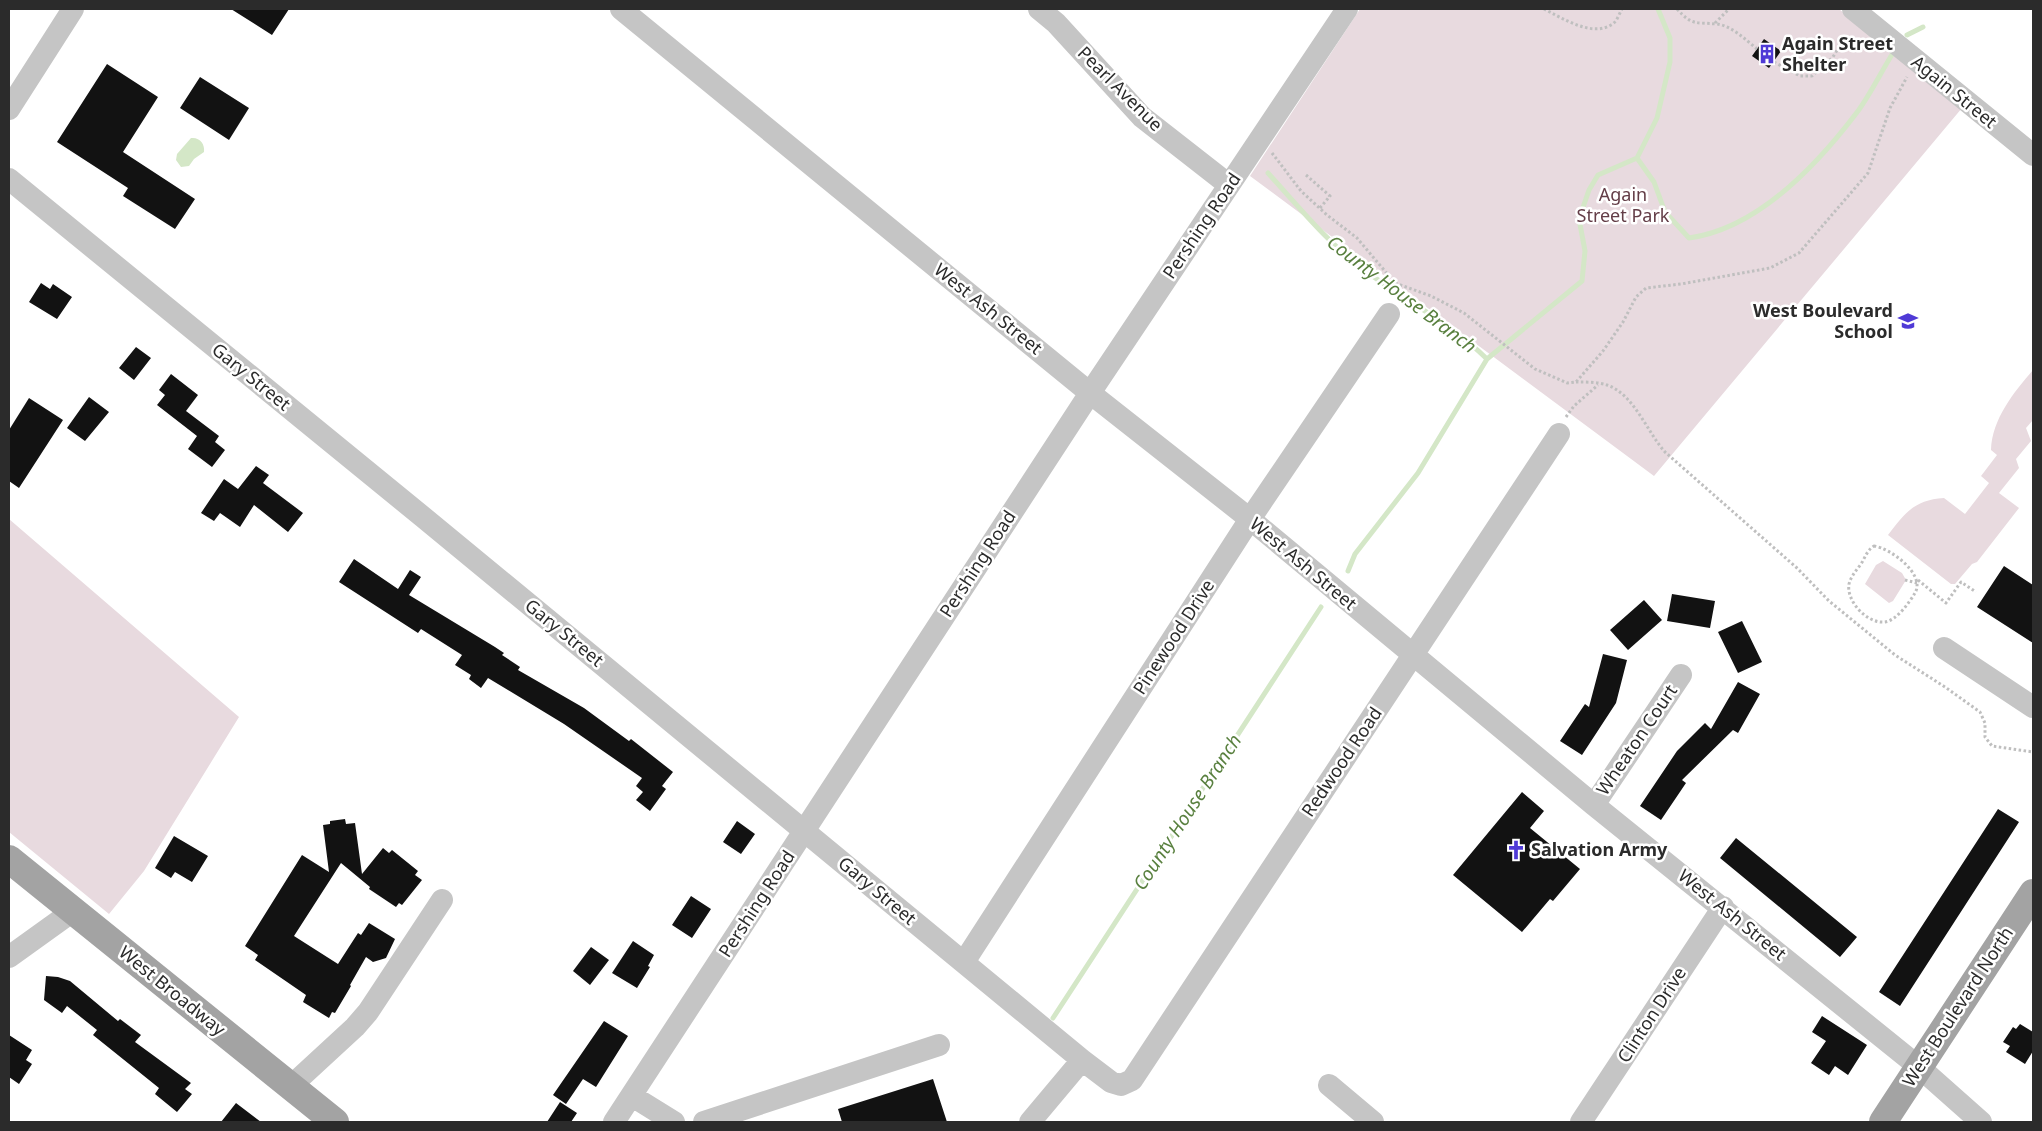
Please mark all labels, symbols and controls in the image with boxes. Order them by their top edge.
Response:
place label: Again Street Shelter [1782,31,1893,76]
street label: Pearl Avenue [1073,41,1168,136]
building icon: Again Street Shelter [1756,43,1778,65]
street label: Again Street [1907,49,2003,133]
street label: Pershing Road [1157,168,1246,283]
park label: Again Street Park [1577,182,1670,227]
water label: County House Branch [1322,229,1482,359]
street label: West Ash Street [930,257,1048,360]
place label: West Boulevard School [1753,298,1893,343]
school or university icon: West Boulevard School [1897,310,1919,332]
street label: Gary Street [207,337,296,416]
street label: Pershing Road [934,505,1021,622]
street label: West Ash Street [1245,511,1362,615]
street label: Pinewood Drive [1127,574,1219,699]
street label: Gary Street [520,593,609,672]
street label: Wheaton Court [1590,679,1682,799]
street label: Redwood Road [1296,702,1387,821]
water label: County House Branch [1127,729,1247,895]
place label: Salvation Army [1531,837,1668,861]
church icon: Salvation Army [1505,839,1527,861]
street label: Pershing Road [713,845,800,962]
street label: Gary Street [834,851,922,930]
street label: West Ash Street [1674,863,1792,966]
street label: West Boulevard North [1896,922,2018,1091]
street label: West Broadway [114,940,232,1041]
street label: Clinton Drive [1611,962,1691,1067]

